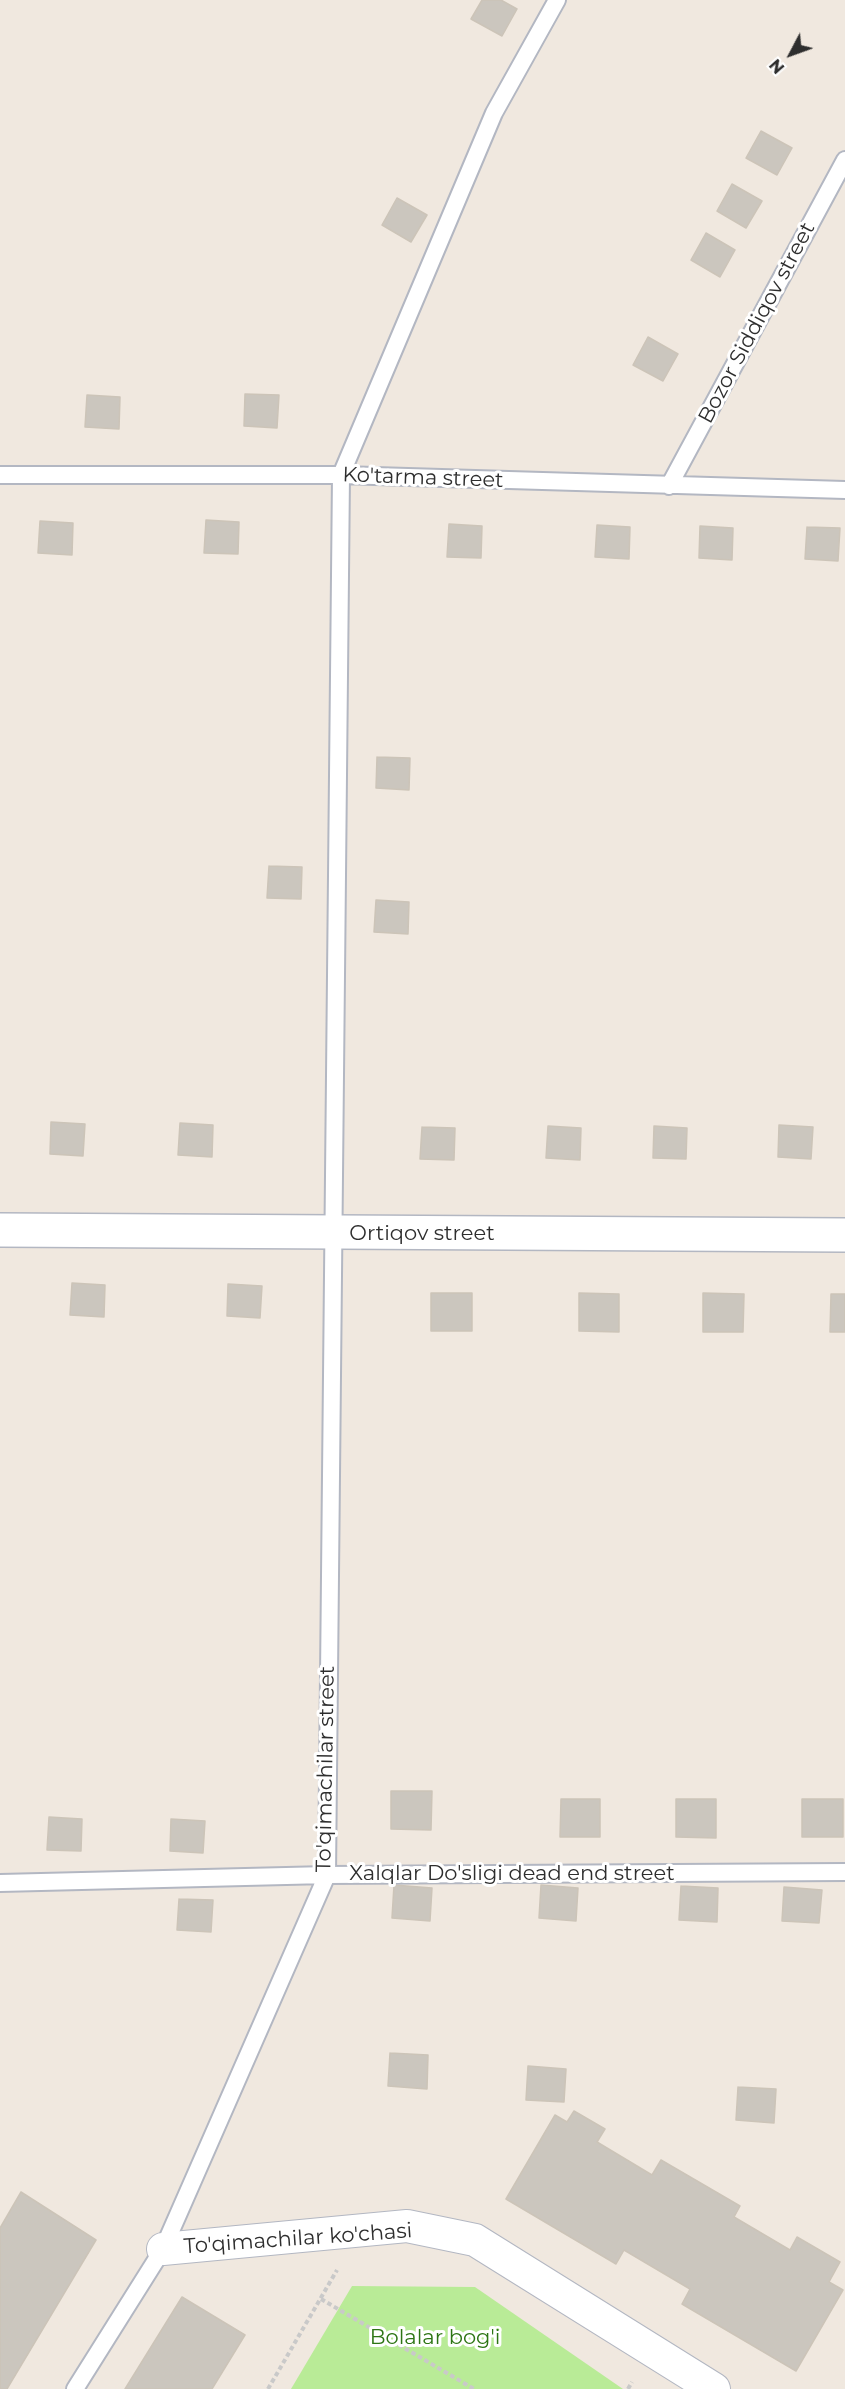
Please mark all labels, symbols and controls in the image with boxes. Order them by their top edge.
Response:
north arrow [761,24,821,84]
text: N [766,55,788,77]
street label: Bozor Siddiqov street [693,218,821,428]
street label: Ko'tarma street [342,463,504,493]
street label: Ortiqov street [349,1221,495,1247]
street label: To'qimachilar street [312,1666,340,1872]
street label: Xalqlar Do'sligi dead end street [349,1861,675,1887]
street label: To'qimachilar ko'chasi [183,2218,413,2260]
park label: Bolalar bog'i [370,2325,500,2351]

